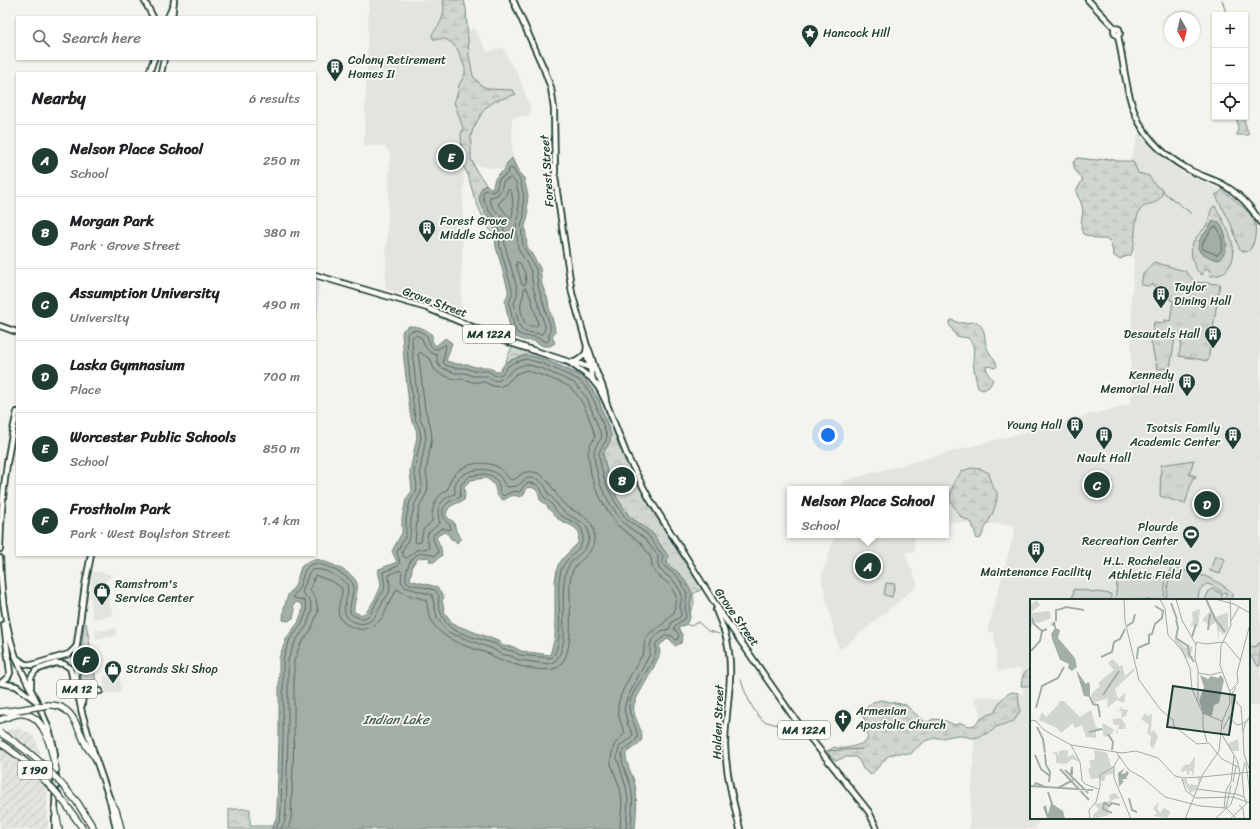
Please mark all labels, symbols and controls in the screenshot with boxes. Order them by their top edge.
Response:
north arrow [1164,12,1200,48]
map controls [1212,12,1248,120]
button: + [1212,12,1248,48]
search box [16,16,316,60]
place label: Hancock Hill [823,22,891,44]
place icon: Hancock Hill [800,23,820,48]
text: Search here [62,25,141,51]
icon: search [30,27,52,49]
button: − [1212,48,1248,84]
place label: Colony Retirement Homes II [348,49,446,85]
building icon: Colony Retirement Homes II [325,57,345,82]
text: Nearby [32,83,86,113]
button: locate [1212,84,1248,120]
text: 6 results [249,87,300,110]
street label: Forest Street [533,133,560,208]
text: Nelson Place School [70,136,203,162]
pin: E [438,142,464,172]
text: A [41,149,49,172]
text: 250 m [263,149,300,172]
text: School [70,162,108,185]
text: Morgan Park [70,208,154,234]
place label: Forest Grove Middle School [440,210,514,246]
building icon: Forest Grove Middle School [417,218,437,243]
text: B [41,221,49,244]
text: 380 m [263,221,300,244]
text: Park · Grove Street [70,234,180,257]
place label: Taylor Dining Hall [1174,276,1232,312]
text: Assumption University [70,280,220,306]
street label: Grove Street [399,280,471,324]
building icon: Taylor Dining Hall [1151,284,1171,309]
text: C [41,293,49,316]
text: 490 m [262,293,300,316]
text: University [70,306,129,329]
place label: Desautels Hall [1124,323,1201,345]
building icon: Desautels Hall [1203,324,1223,349]
road number: MA 122A [463,325,515,343]
text: Laska Gymnasium [70,352,185,378]
place label: Kennedy Memorial Hall [1101,364,1175,400]
text: D [41,365,49,388]
text: 700 m [263,365,300,388]
building icon: Kennedy Memorial Hall [1177,372,1197,397]
text: Place [70,378,101,401]
place label: Young Hall [1007,414,1063,436]
building icon: Young Hall [1065,415,1085,440]
place label: Tsotsis Family Academic Center [1129,417,1221,453]
text: Worcester Public Schools [70,424,236,450]
your location [818,425,838,445]
building icon: Nault Hall [1094,425,1114,450]
building icon: Tsotsis Family Academic Center [1223,425,1243,450]
text: E [41,437,49,460]
text: 850 m [263,437,300,460]
place label: Nault Hall [1077,447,1132,469]
text: School [70,450,108,473]
pin: B [609,465,635,495]
pin: C [1084,470,1110,500]
popup [787,486,949,538]
text: Nelson Place School [801,488,935,514]
pin: D [1194,489,1220,519]
text: Frostholm Park [70,496,171,522]
text: F [41,509,49,532]
text: 1.4 km [262,509,300,532]
text: School [801,514,840,537]
place label: Plourde Recreation Center [1082,516,1179,552]
text: Park · West Boylston Street [70,522,230,545]
sports icon: Plourde Recreation Center [1181,524,1201,549]
building icon: Maintenance Facility [1026,539,1046,564]
place label: H.L. Rocheleau Athletic Field [1103,550,1183,586]
pin: A [855,551,881,581]
sports icon: H.L. Rocheleau Athletic Field [1184,558,1204,583]
place label: Maintenance Facility [981,561,1092,583]
place label: Ramstrom's Service Center [115,573,195,609]
shop icon: Ramstrom's Service Center [92,581,112,606]
street label: Grove Street [709,583,765,651]
inset map [1030,599,1250,819]
pin: F [73,645,99,675]
place label: Strands Ski Shop [126,658,218,680]
shop icon: Strands Ski Shop [103,659,123,684]
road number: MA 12 [57,680,97,698]
street label: Holden Street [706,683,730,760]
place label: Armenian Apostolic Church [855,700,946,736]
water label: Indian Lake [362,708,430,731]
church icon: Armenian Apostolic Church [833,708,853,733]
road number: MA 122A [778,721,830,739]
road number: I 190 [18,761,52,779]

